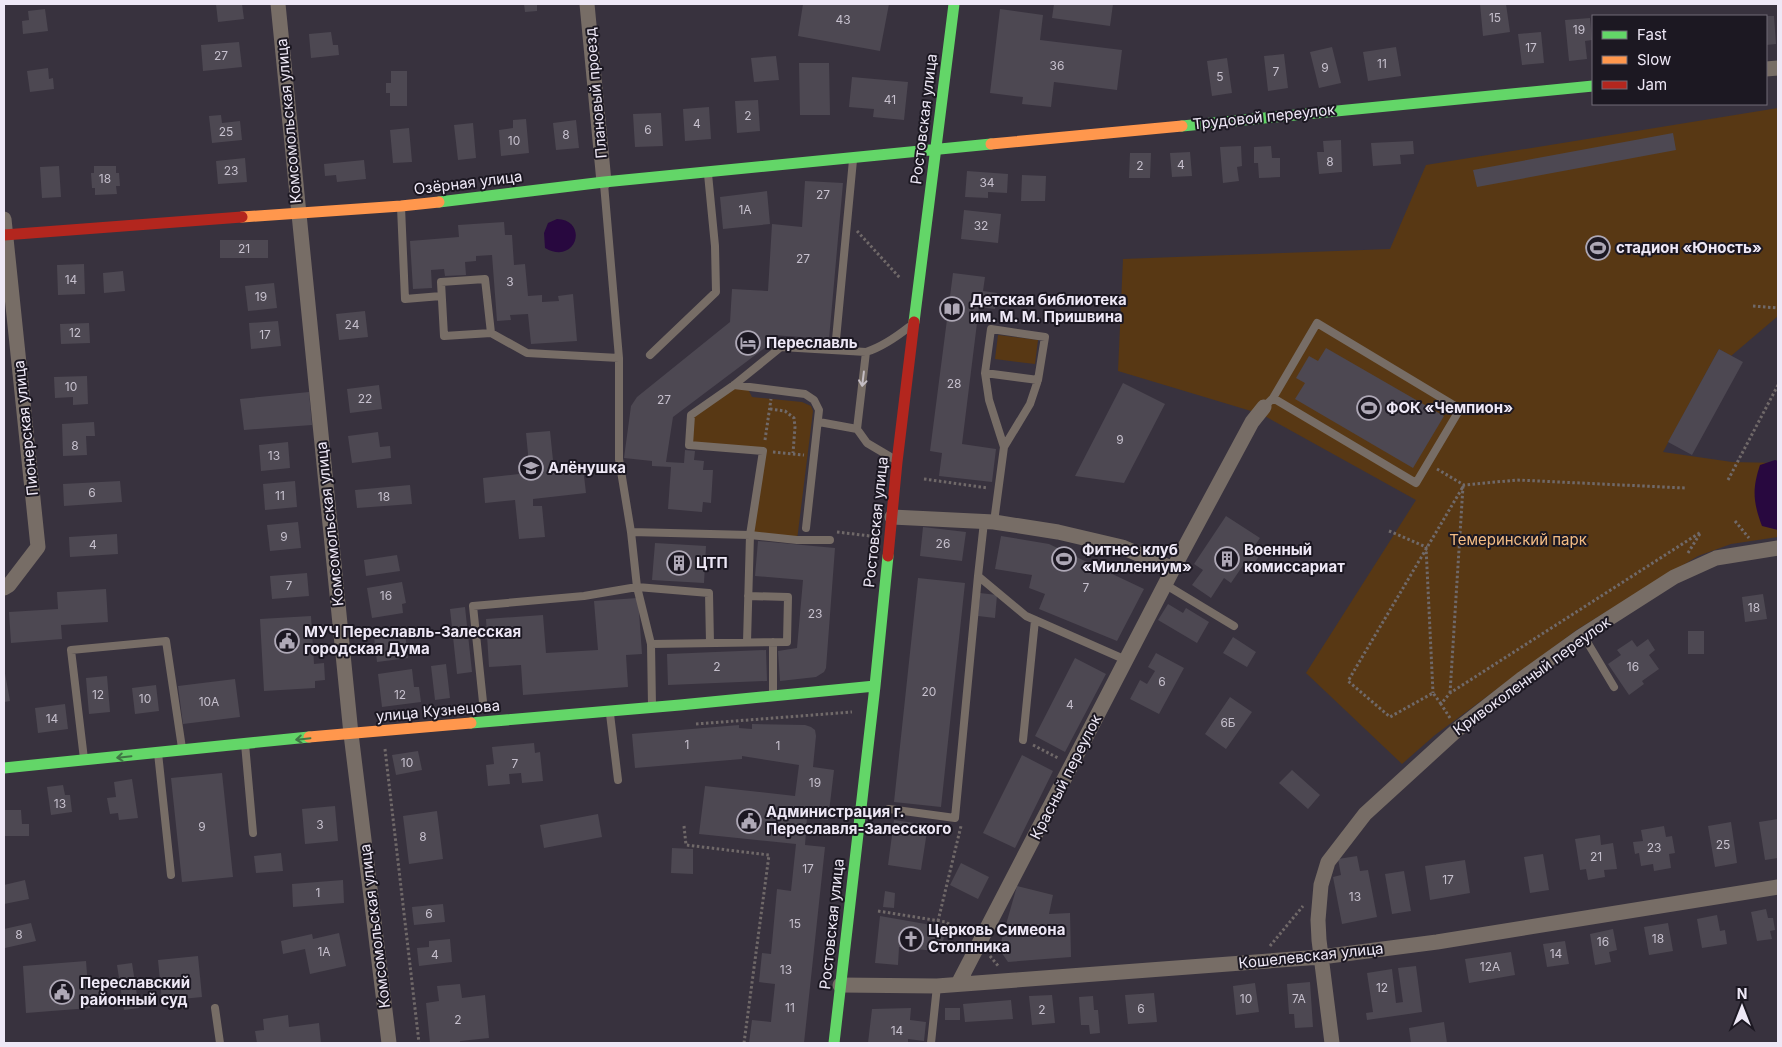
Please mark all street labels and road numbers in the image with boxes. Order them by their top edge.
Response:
street label: Плановый проезд [580,27,611,159]
street label: Комсомольская улица [272,38,305,204]
street label: Ростовская улица [906,52,941,185]
street label: Трудовой переулок [1192,100,1336,133]
street label: Озёрная улица [413,166,523,199]
street label: Пионерская улица [9,359,42,497]
street label: Комсомольская улица [311,441,348,607]
street label: Ростовская улица [859,456,892,588]
street label: Кривоколенный переулок [1449,612,1614,739]
street label: улица Кузнецова [375,696,501,725]
street label: Красный переулок [1026,711,1105,843]
street label: Комсомольская улица [355,843,394,1009]
street label: Ростовская улица [815,858,848,990]
street label: Кошелевская улица [1238,938,1384,973]

